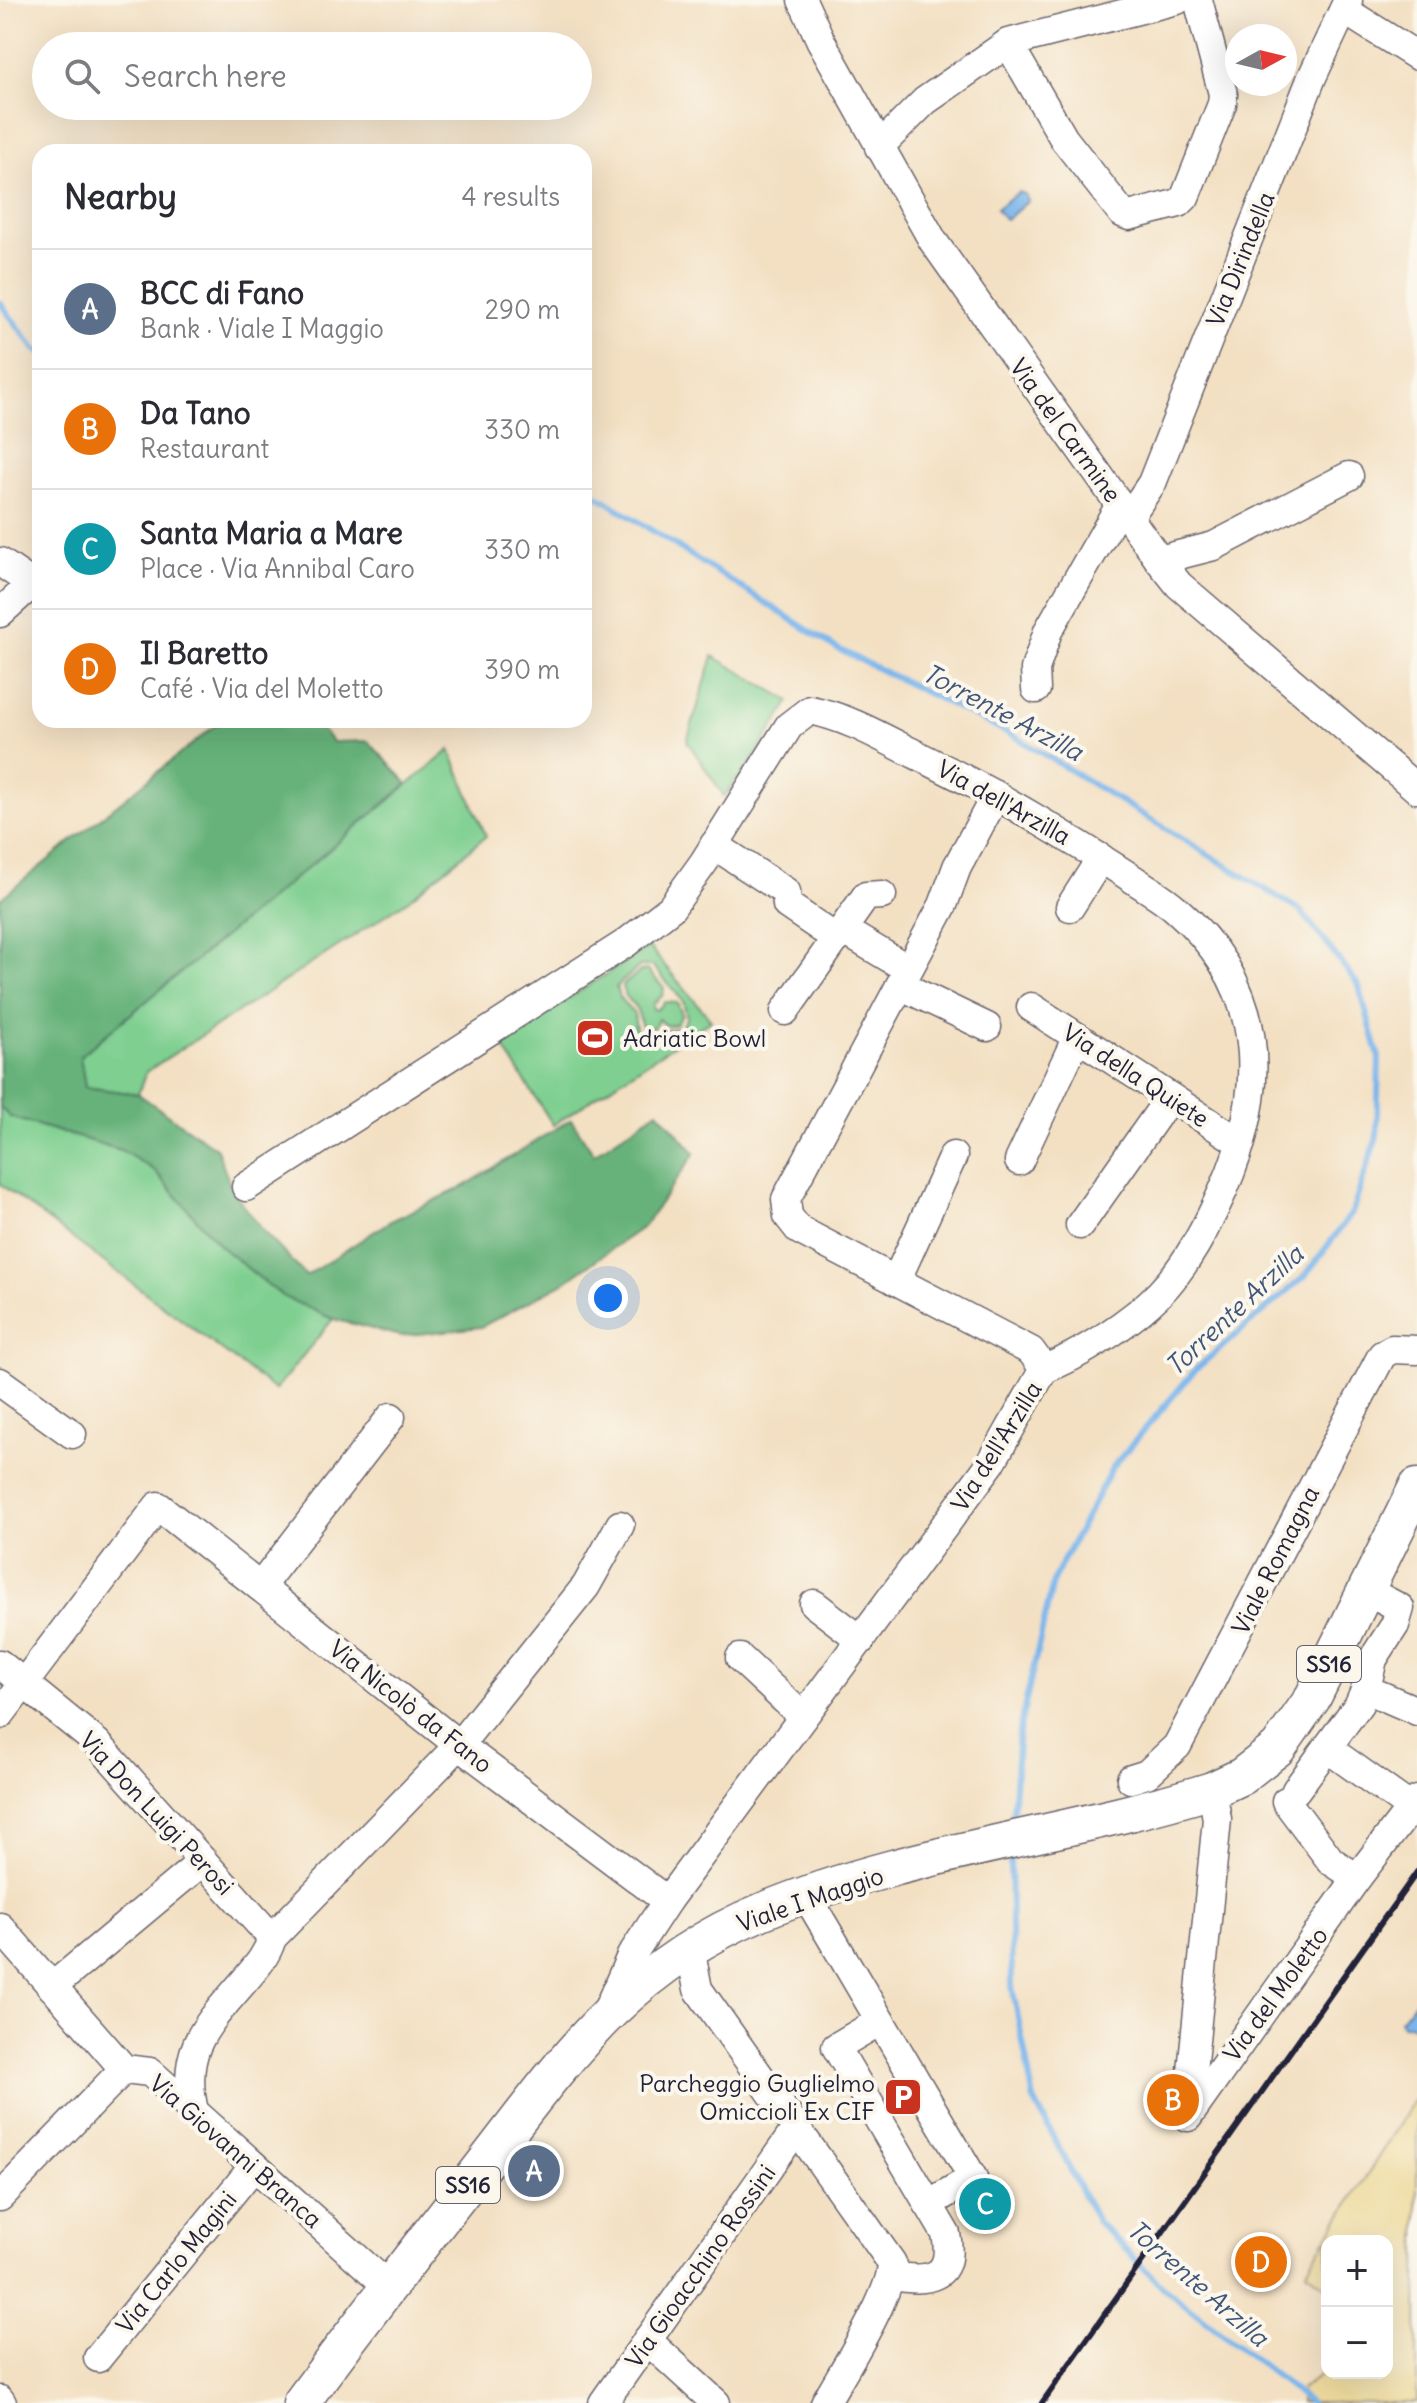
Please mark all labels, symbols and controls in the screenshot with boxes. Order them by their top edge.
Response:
north arrow [1225,24,1297,96]
search box [32,32,592,120]
icon: search [60,54,104,98]
text: Search here [124,57,287,95]
text: Nearby [64,175,177,218]
text: 4 results [462,180,560,213]
street label: Via Dirindella [1199,187,1281,331]
text: BCC di Fano [140,274,304,312]
text: A [82,293,98,326]
text: 290 m [485,293,560,326]
text: Bank · Viale I Maggio [140,312,384,345]
street label: Via del Carmine [1004,352,1128,508]
text: Da Tano [140,394,251,432]
text: B [81,413,99,446]
text: 330 m [484,413,560,446]
text: Restaurant [140,432,269,465]
text: Santa Maria a Mare [140,514,403,552]
text: C [81,533,99,566]
text: 330 m [484,533,560,566]
text: Place · Via Annibal Caro [140,552,415,585]
text: Il Baretto [140,634,268,672]
text: D [81,653,99,686]
text: 390 m [484,653,560,686]
water label: Torrente Arzilla [917,656,1090,769]
text: Café · Via del Moletto [140,672,384,705]
street label: Via dell'Arzilla [932,753,1076,851]
sports icon: Adriatic Bowl [574,1017,616,1059]
street label: Via della Quiete [1057,1017,1215,1133]
place label: Adriatic Bowl [623,1023,766,1053]
water label: Torrente Arzilla [1158,1237,1311,1382]
your location [588,1278,628,1318]
street label: Via dell'Arzilla [944,1375,1048,1517]
street label: Viale Romagna [1225,1481,1325,1639]
street label: Via Nicolò da Fano [323,1633,499,1779]
road number: SS16 [1297,1646,1361,1682]
street label: Via Don Luigi Perosi [74,1725,240,1901]
street label: Viale I Maggio [733,1860,887,1938]
street label: Via del Moletto [1216,1921,1334,2067]
street label: Via Giovanni Branca [144,2068,328,2234]
place label: Parcheggio Guglielmo Omiccioli Ex CIF [639,2068,875,2126]
pin: B [1147,2070,1199,2130]
parking icon: Parcheggio Guglielmo Omiccioli Ex CIF [882,2076,924,2118]
pin: A [508,2141,560,2201]
street label: Via Gioacchino Rossini [619,2159,781,2373]
road number: SS16 [436,2167,500,2203]
pin: C [959,2174,1011,2234]
street label: Via Carlo Magini [109,2185,243,2339]
water label: Torrente Arzilla [1121,2213,1276,2354]
pin: D [1235,2232,1287,2292]
map controls [1321,2235,1393,2379]
button: + [1321,2235,1393,2307]
button: − [1321,2307,1393,2379]

